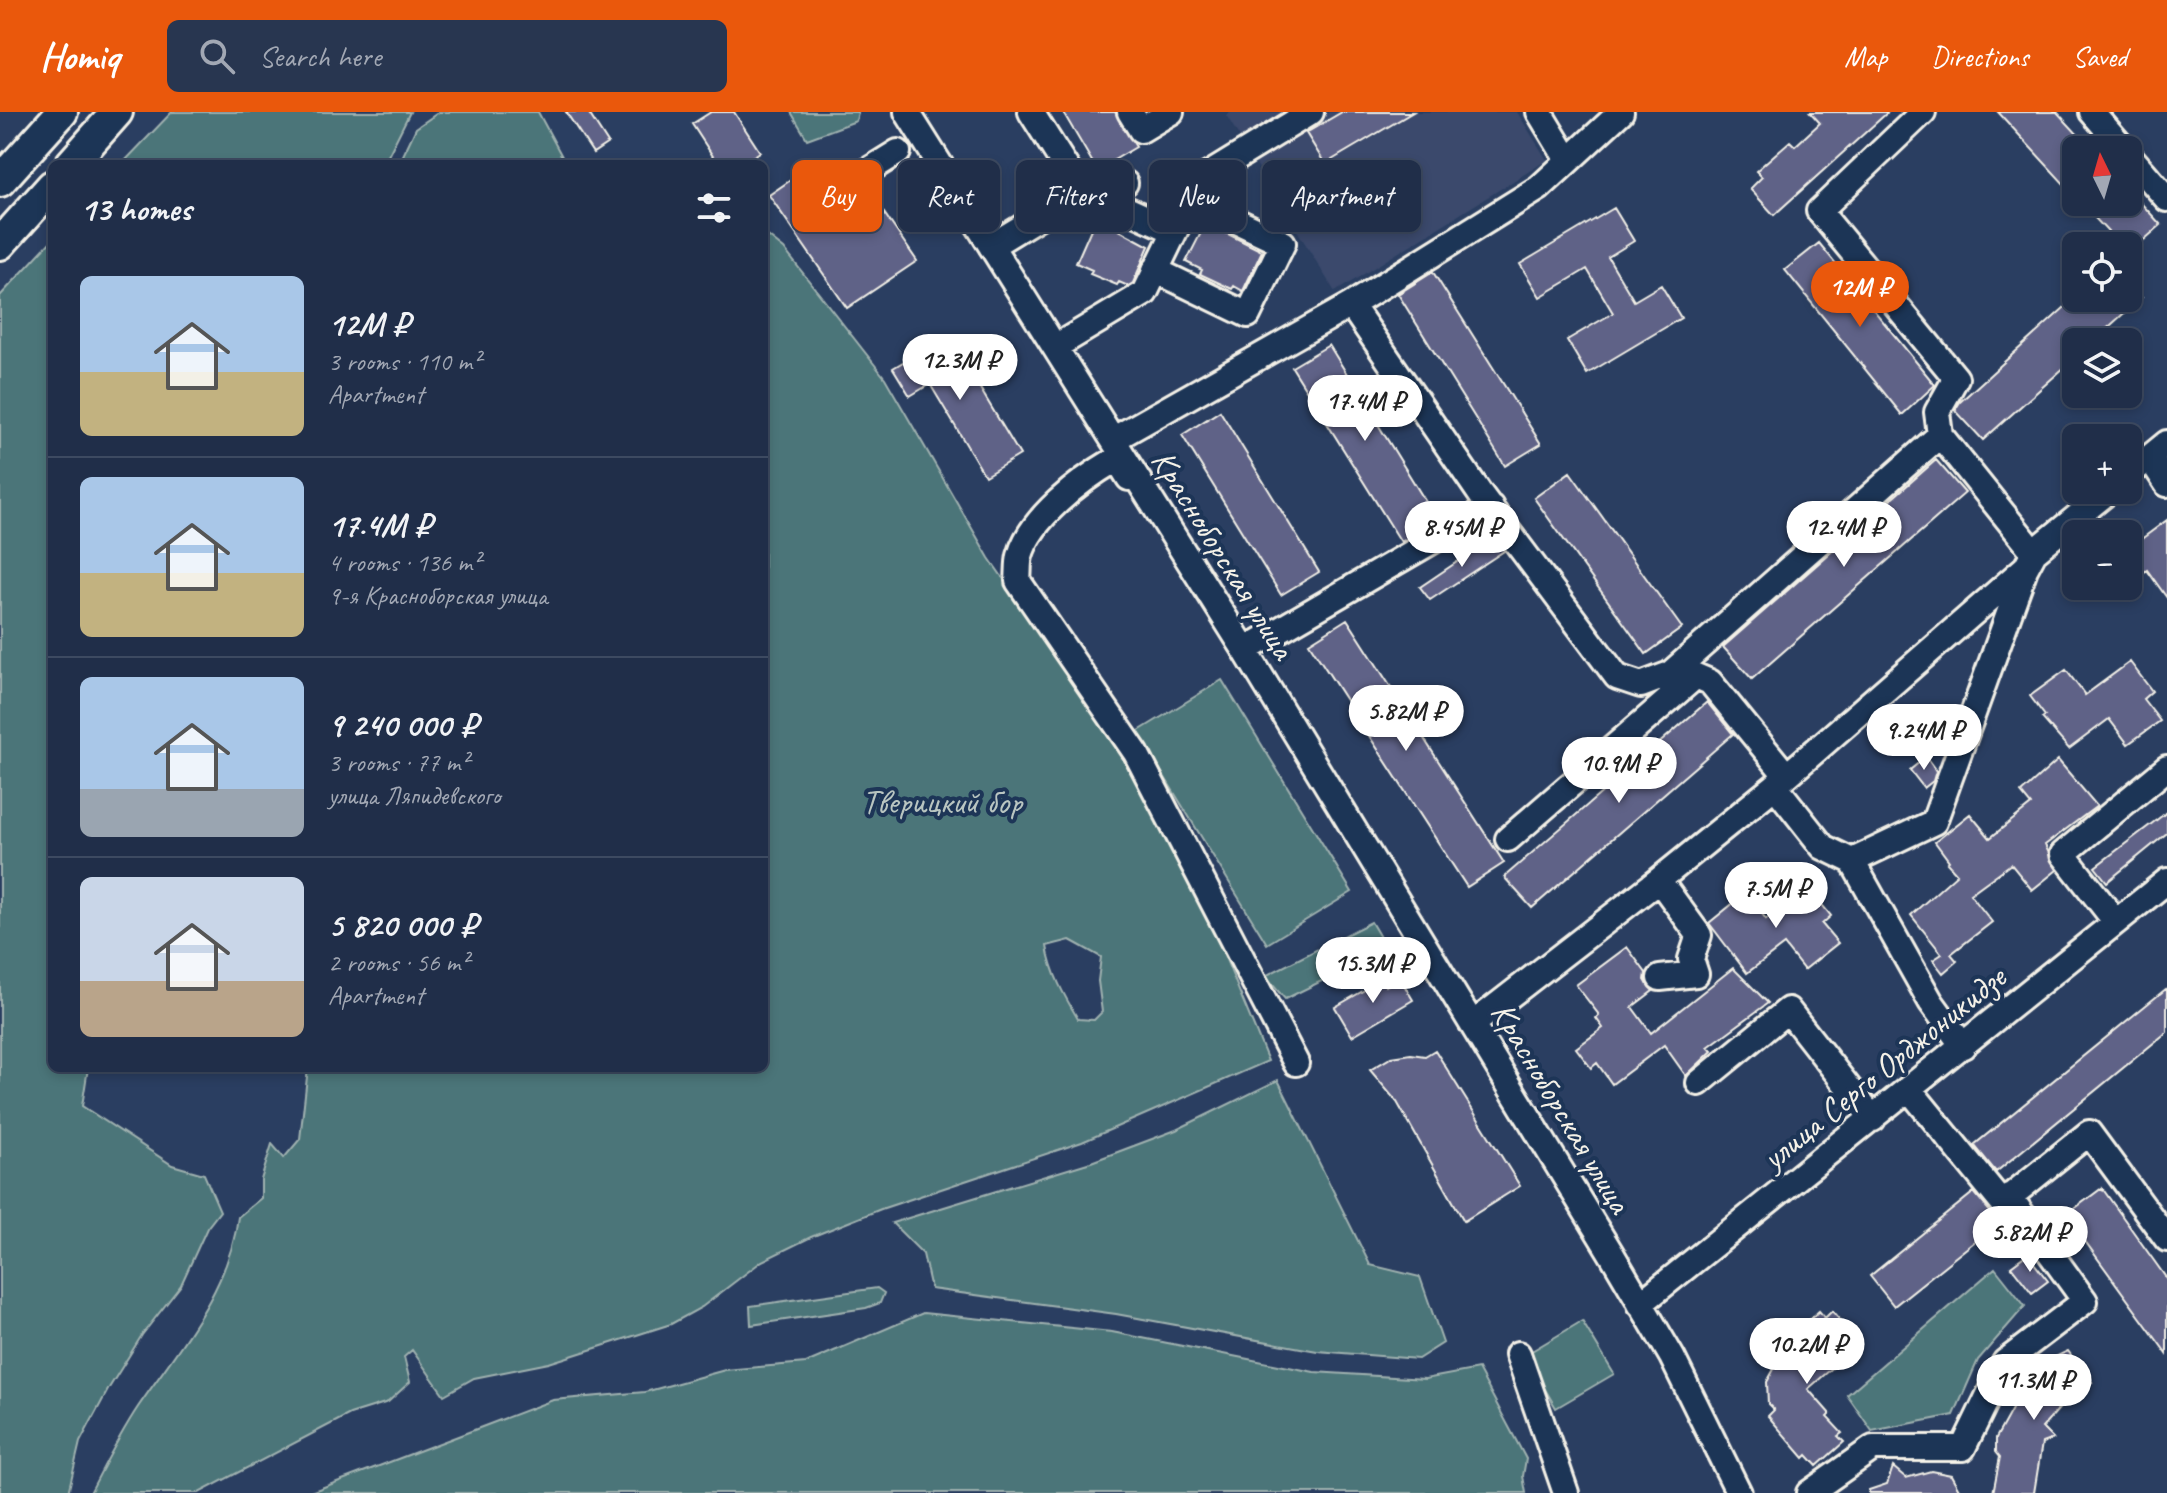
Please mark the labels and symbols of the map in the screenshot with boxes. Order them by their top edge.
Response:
north arrow [2062,136,2142,216]
pin: 12M ₽ [1804,261,1916,329]
pin: 12.3M ₽ [886,334,1034,402]
pin: 17.4M ₽ [1291,375,1439,443]
street label: Красноборская улица [1142,442,1306,669]
pin: 8.45M ₽ [1388,501,1536,569]
pin: 12.4M ₽ [1770,501,1918,569]
pin: 5.82M ₽ [1332,685,1480,753]
pin: 9.24M ₽ [1850,704,1998,772]
pin: 10.9M ₽ [1545,737,1693,805]
park label: Тверицкий бор [862,780,1024,823]
pin: 7.5M ₽ [1711,862,1841,930]
pin: 15.3M ₽ [1299,937,1447,1005]
street label: улица Серго Орджоникидзе [1751,955,2016,1180]
street label: Красноборская улица [1482,994,1643,1223]
pin: 5.82M ₽ [1956,1206,2104,1274]
pin: 10.2M ₽ [1733,1318,1881,1386]
pin: 11.3M ₽ [1960,1354,2108,1422]

